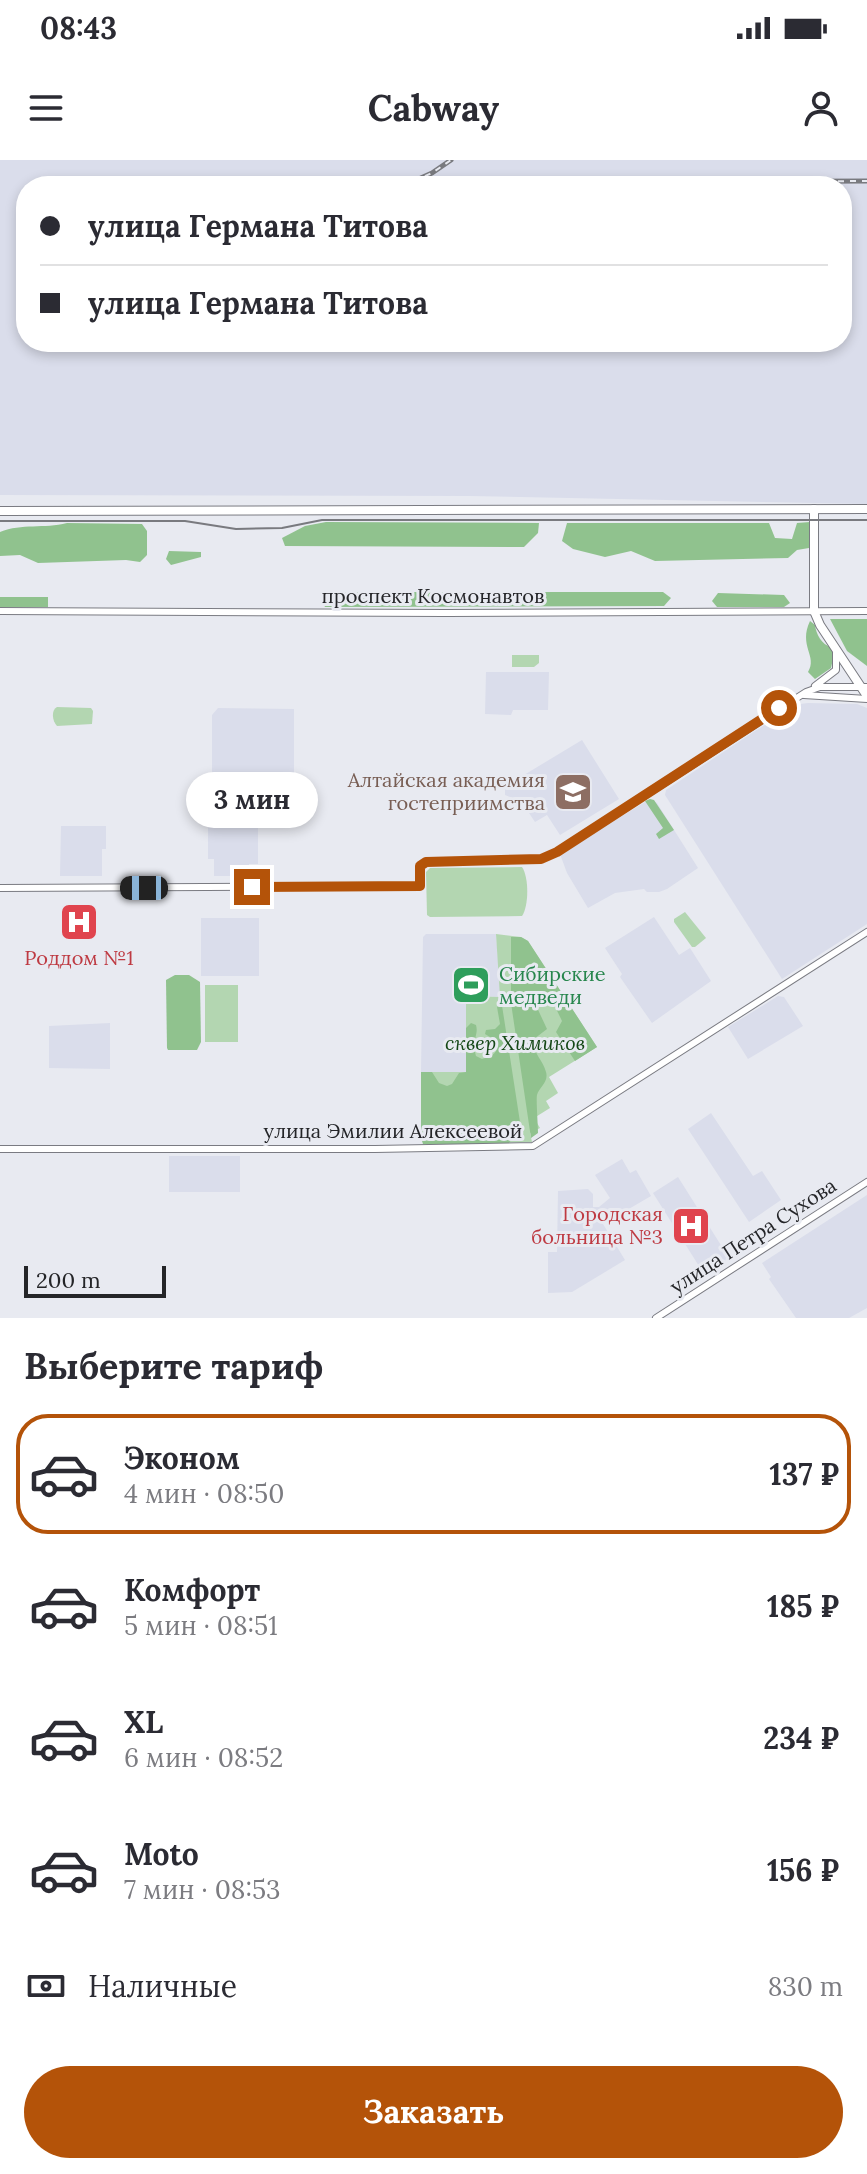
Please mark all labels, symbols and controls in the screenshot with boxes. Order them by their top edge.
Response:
text: 08:43 [40,9,117,47]
text: Cabway [368,85,499,131]
icon: menu [24,86,68,130]
icon: person [799,86,843,130]
text: улица Германа Титова [88,207,428,245]
text: улица Германа Титова [88,284,428,322]
street label: проспект Космонавтов [322,583,544,608]
route start [761,690,797,726]
place label: Алтайская академия гостеприимства [347,767,545,815]
callout: 3 мин [186,771,318,827]
school or university icon: Алтайская академия гостеприимства [552,771,594,813]
text: 3 мин [214,783,290,816]
route end [234,869,270,905]
car [120,876,168,900]
hospital icon: Роддом №1 [58,901,100,943]
place label: Роддом №1 [24,945,134,970]
place label: Сибирские медведи [499,961,606,1009]
sports icon: Сибирские медведи [450,964,492,1006]
park label: сквер Химиков [445,1030,585,1055]
street label: улица Эмилии Алексеевой [264,1118,522,1143]
street label: улица Петра Сухова [665,1172,841,1299]
place label: Городская больница №3 [531,1201,663,1249]
hospital icon: Городская больница №3 [670,1205,712,1247]
scale bar [24,1262,166,1298]
text: 200 m [36,1266,101,1294]
text: Выберите тариф [24,1343,323,1389]
icon: car [28,1438,100,1510]
text: Эконом [124,1439,240,1477]
text: 137 ₽ [769,1455,839,1493]
text: 4 мин · 08:50 [124,1477,284,1510]
icon: car [28,1570,100,1642]
text: Комфорт [124,1571,260,1609]
text: 185 ₽ [767,1587,839,1625]
text: 5 мин · 08:51 [124,1609,278,1642]
icon: car [28,1702,100,1774]
text: XL [124,1703,163,1741]
text: 234 ₽ [763,1719,839,1757]
text: 6 мин · 08:52 [124,1741,283,1774]
icon: car [28,1834,100,1906]
text: Moto [124,1835,199,1873]
text: 156 ₽ [767,1851,839,1889]
text: 7 мин · 08:53 [124,1873,281,1906]
icon: cash [24,1964,68,2008]
text: Наличные [88,1967,237,2005]
text: 830 m [768,1970,843,2003]
button: Заказать [24,2066,843,2158]

